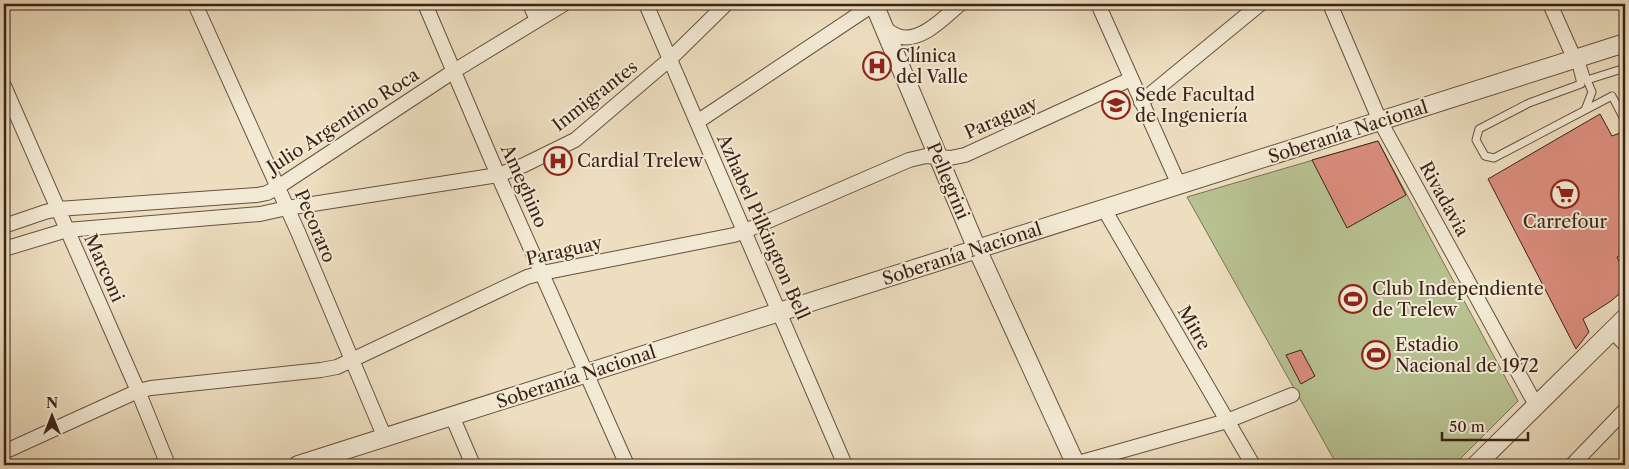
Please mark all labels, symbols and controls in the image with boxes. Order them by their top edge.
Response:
place label: Clínica del Valle [896,45,968,88]
hospital icon: Clínica del Valle [862,51,892,81]
street label: Inmigrantes [548,56,642,136]
street label: Julio Argentino Roca [260,63,424,180]
place label: Sede Facultad de Ingeniería [1135,84,1255,127]
school or university icon: Sede Facultad de Ingeniería [1101,90,1131,120]
street label: Paraguay [961,92,1042,144]
street label: Soberanía Nacional [1265,96,1431,168]
street label: Azhabel Pilkington Bell [712,130,814,323]
street label: Pellegrini [922,139,974,223]
street label: Ameghino [495,140,552,231]
hospital icon: Cardial Trelew [543,146,573,176]
place label: Cardial Trelew [577,150,704,172]
street label: Rivadavia [1415,158,1474,241]
supermarket icon: Carrefour [1550,179,1580,209]
street label: Pecoraro [290,186,340,266]
place label: Carrefour [1523,211,1608,233]
street label: Soberanía Nacional [879,218,1045,290]
street label: Marconi [79,231,129,306]
street label: Paraguay [524,231,605,270]
place label: Club Independiente de Trelew [1372,278,1544,321]
sports icon: Club Independiente de Trelew [1338,284,1368,314]
street label: Mitre [1173,302,1215,354]
place label: Estadio Nacional de 1972 [1395,334,1539,377]
sports icon: Estadio Nacional de 1972 [1361,340,1391,370]
street label: Soberanía Nacional [493,341,659,413]
north arrow [28,392,78,442]
text: N [46,394,58,412]
scale bar [1442,409,1528,441]
text: 50 m [1449,417,1485,436]

